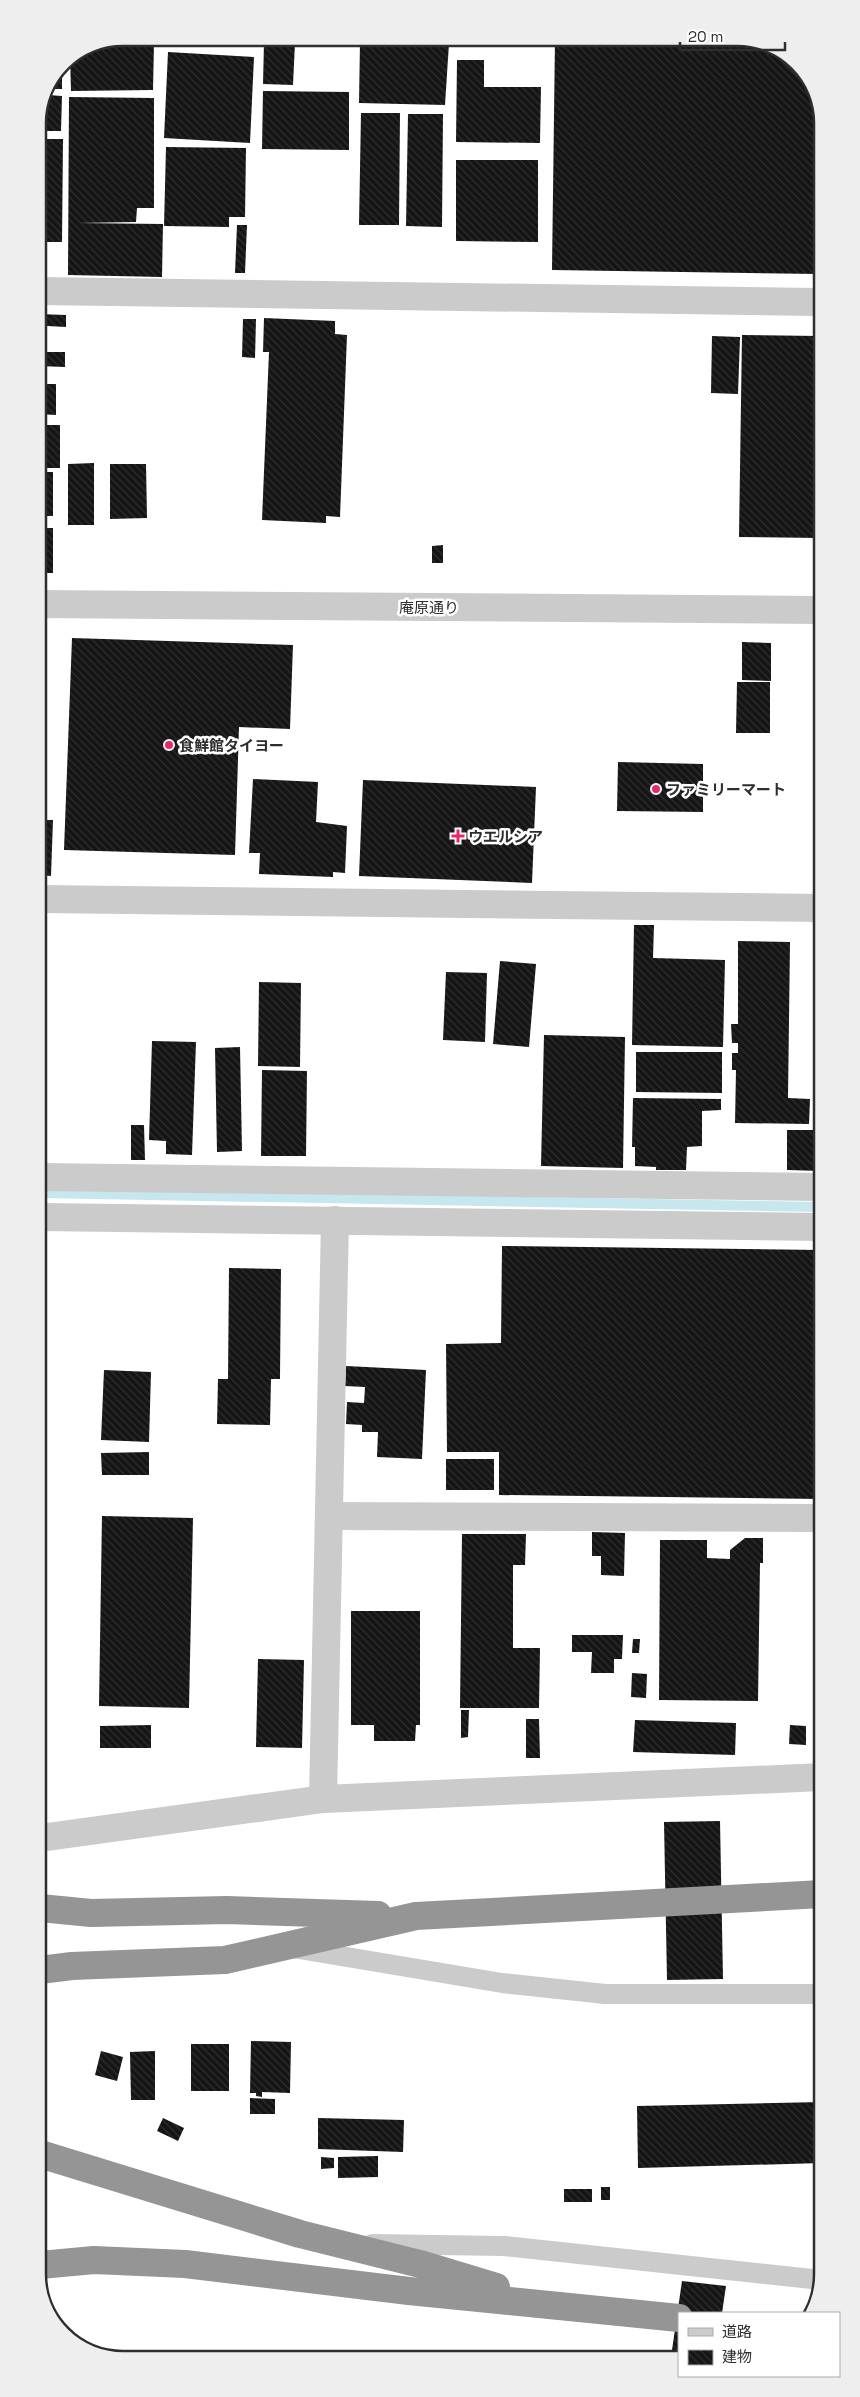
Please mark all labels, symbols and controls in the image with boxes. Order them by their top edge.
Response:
scale bar [680,20,785,52]
text: 20 m [688,27,723,46]
street label: 庵原通り [399,598,459,617]
place label: 食鮮館タイヨー [179,736,284,755]
marker: 食鮮館タイヨー [163,739,175,751]
place label: ファミリーマート [666,780,786,799]
marker: ファミリーマート [650,783,662,795]
place label: ウエルシア [468,827,543,846]
marker: ウエルシア [452,830,464,842]
legend [678,2312,840,2377]
text: 道路 [722,2322,752,2341]
text: 建物 [722,2347,752,2366]

